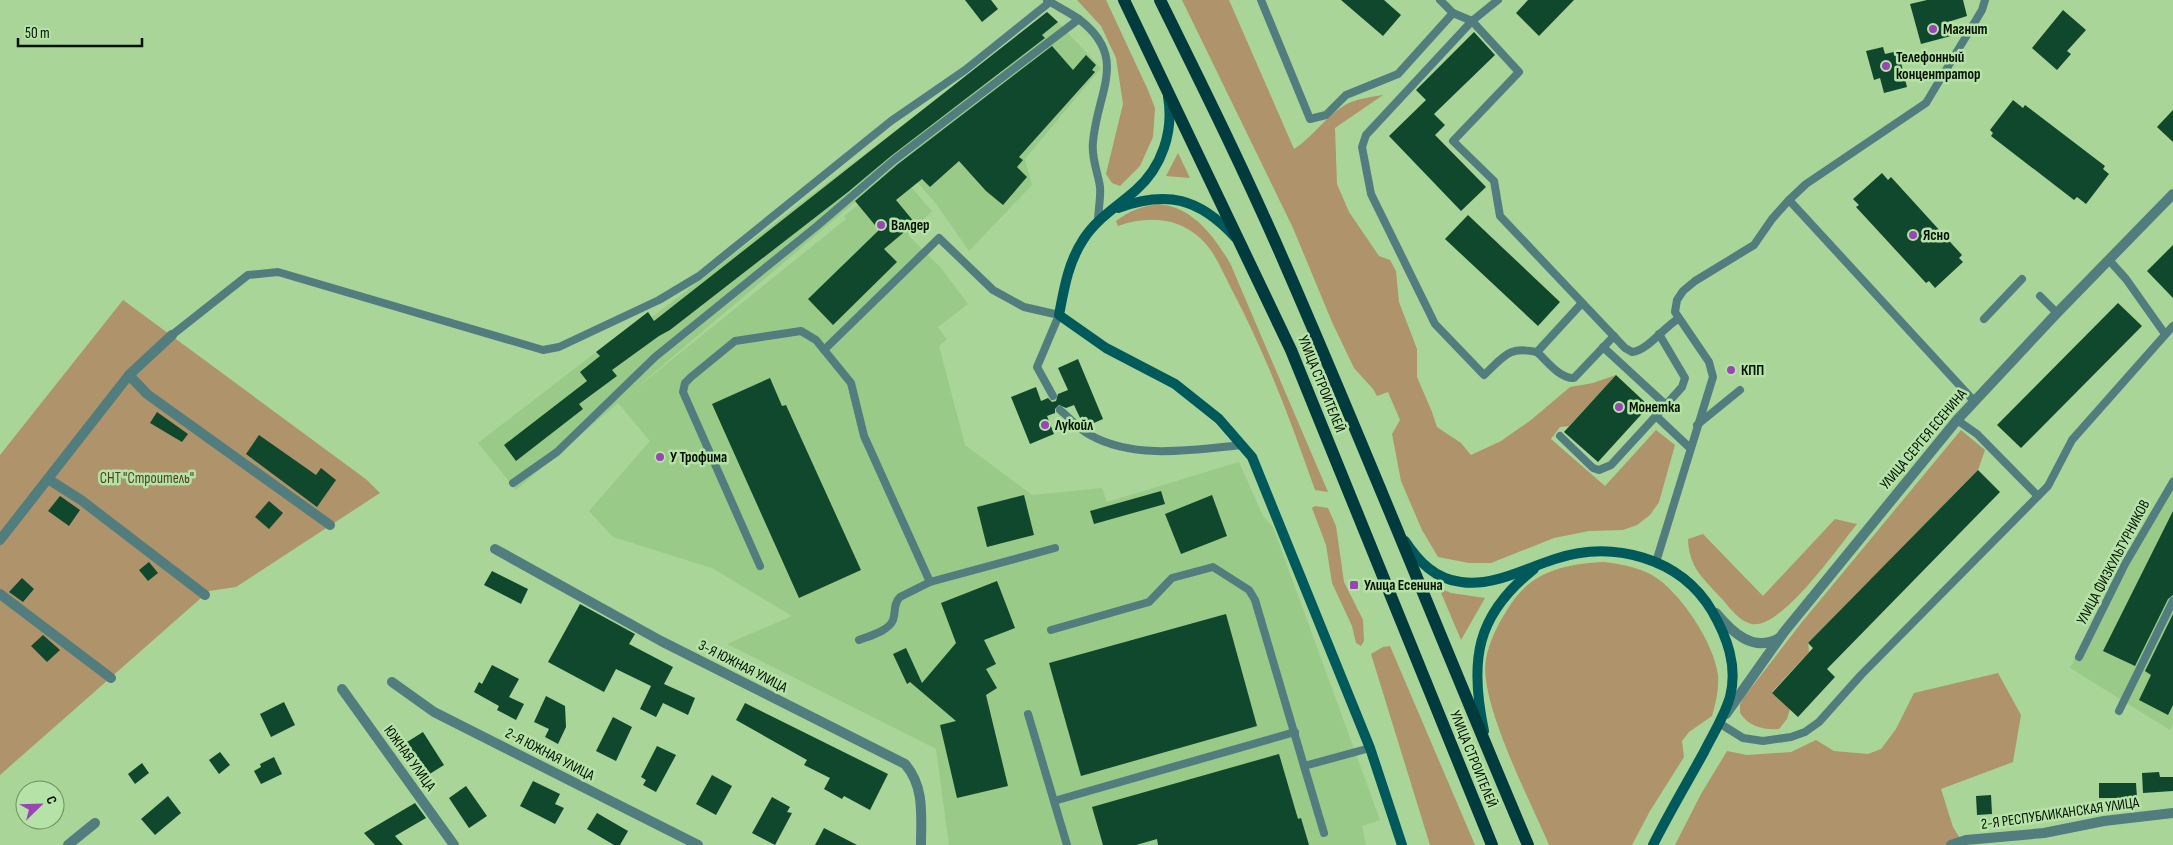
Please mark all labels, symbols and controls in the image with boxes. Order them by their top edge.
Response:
scale bar [18,15,141,47]
place label: Магнит [1943,20,1988,39]
marker: Магнит [1927,23,1939,35]
text: 50 m [25,24,50,43]
place label: Телефонный концентратор [1896,48,1981,84]
marker: Телефонный концентратор [1880,60,1892,72]
place label: Валдер [891,216,930,235]
marker: Валдер [875,219,887,231]
place label: Ясно [1923,226,1950,245]
marker: Ясно [1907,229,1919,241]
street label: УЛИЦА СТРОИТЕЛЕЙ [1293,333,1350,436]
place label: КПП [1741,361,1764,380]
marker: КПП [1725,364,1737,376]
street label: УЛИЦА СЕРГЕЯ ЕСЕНИНА [1876,385,1971,494]
place label: Монетка [1629,398,1680,417]
marker: Монетка [1613,401,1625,413]
place label: Лукойл [1054,416,1093,435]
marker: Лукойл [1039,419,1051,431]
place label: У Трофима [670,448,727,467]
marker: У Трофима [654,451,666,463]
park label: СНТ "Строитель" [100,469,194,488]
street label: УЛИЦА ФИЗКУЛЬТУРНИКОВ [2072,496,2155,628]
place label: Улица Есенина [1364,576,1443,595]
marker: Улица Есенина [1348,579,1360,591]
street label: 3-Я ЮЖНАЯ УЛИЦА [695,636,791,697]
street label: УЛИЦА СТРОИТЕЛЕЙ [1445,708,1502,811]
street label: ЮЖНАЯ УЛИЦА [379,722,440,795]
street label: 2-Я ЮЖНАЯ УЛИЦА [502,724,598,785]
north arrow [15,780,65,830]
text: С [42,793,61,807]
street label: 2-Я РЕСПУБЛИКАНСКАЯ УЛИЦА [1980,793,2141,834]

